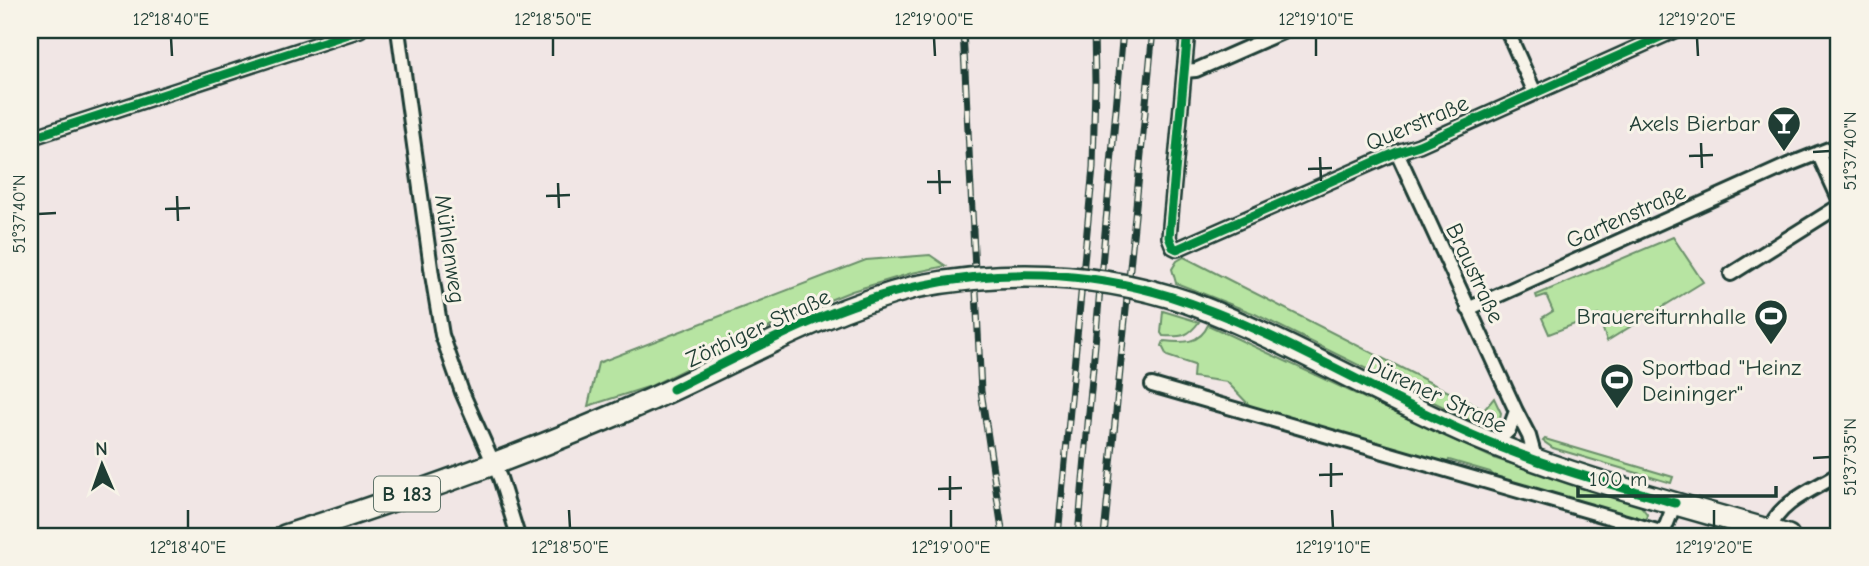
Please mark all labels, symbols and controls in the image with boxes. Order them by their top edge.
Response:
text: 12°18'40"E [133,9,209,30]
text: 12°18'50"E [514,9,592,30]
text: 12°19'00"E [895,9,974,30]
text: 12°19'10"E [1278,9,1354,30]
text: 12°19'20"E [1658,9,1736,30]
street label: Querstraße [1362,89,1472,157]
bar icon: Axels Bierbar [1765,104,1803,153]
place label: Axels Bierbar [1629,110,1761,137]
text: 51°37'40"N [1840,112,1861,190]
text: 51°37'40"N [9,175,30,253]
street label: Gartenstraße [1562,178,1690,254]
street label: Mühlenweg [429,193,471,305]
street label: Braustraße [1440,219,1510,327]
street label: Zörbiger Straße [682,283,834,373]
sports icon: Brauereiturnhalle [1752,297,1790,346]
place label: Brauereiturnhalle [1576,303,1746,330]
street label: Dürener Straße [1363,351,1511,439]
place label: Sportbad "Heinz Deininger" [1642,354,1801,407]
sports icon: Sportbad "Heinz Deininger" [1598,361,1636,410]
text: 51°37'35"N [1840,418,1861,496]
north arrow [66,430,136,500]
text: N [95,438,108,460]
scale bar [1578,454,1776,498]
text: 100 m [1589,467,1647,491]
road number: B 183 [374,476,440,512]
text: 12°18'40"E [150,537,226,558]
text: 12°18'50"E [531,537,609,558]
text: 12°19'00"E [912,537,991,558]
text: 12°19'10"E [1295,537,1371,558]
text: 12°19'20"E [1675,537,1753,558]

